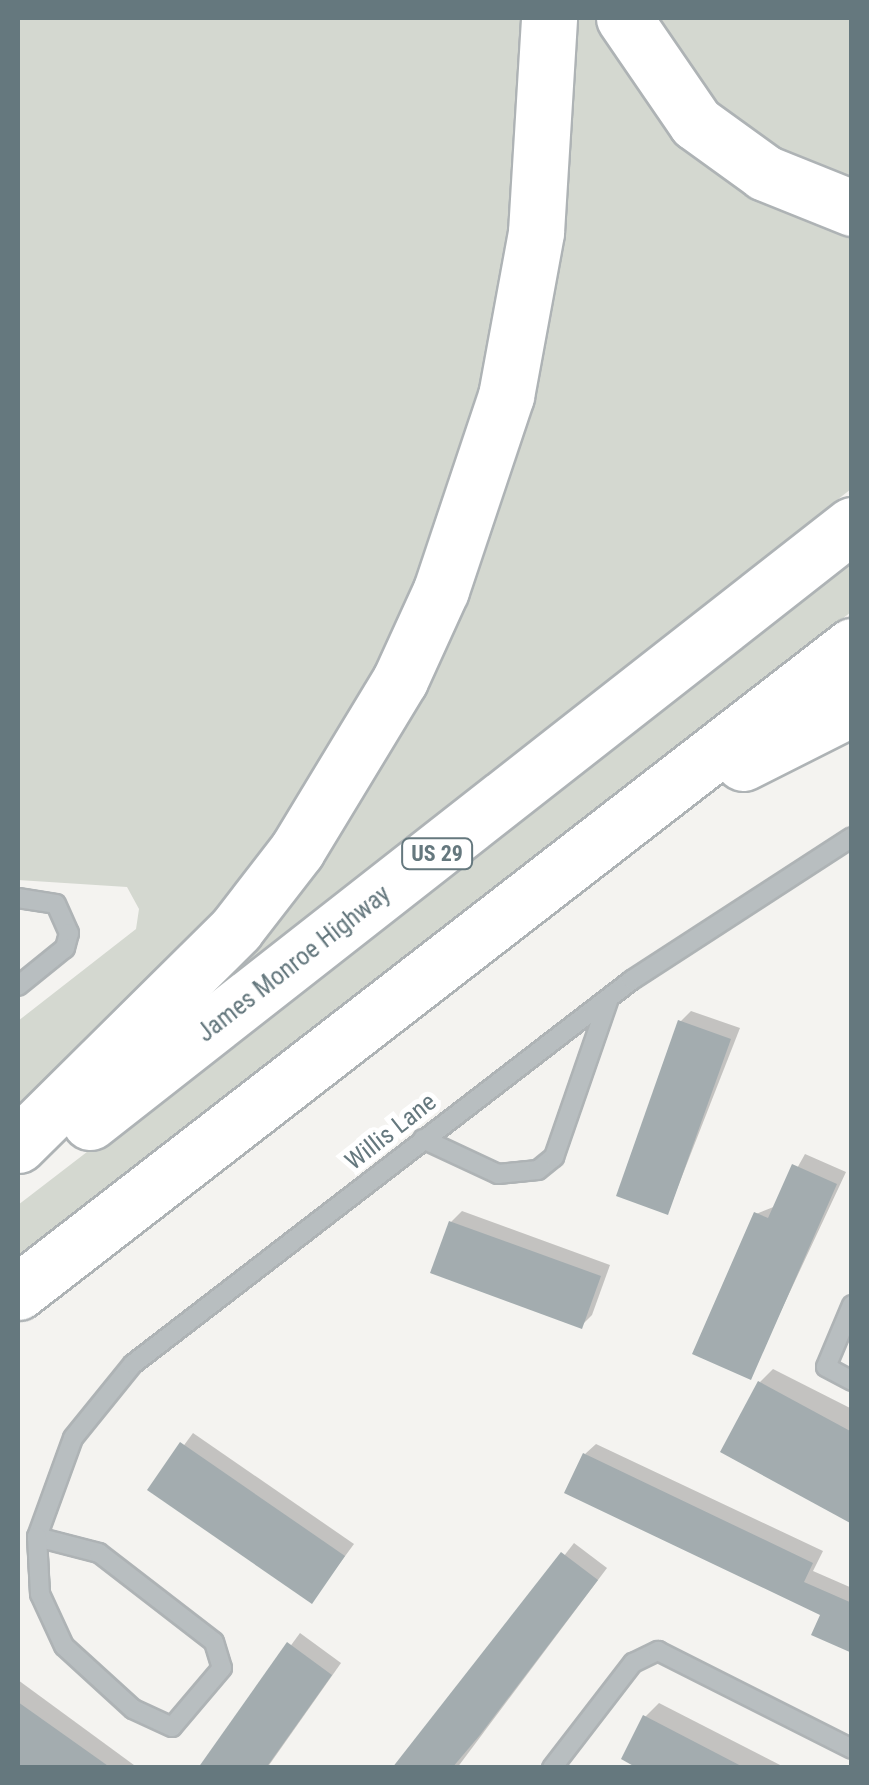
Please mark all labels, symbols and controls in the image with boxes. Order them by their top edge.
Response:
road number: US 29 [400,837,474,871]
street label: James Monroe Highway [191,879,397,1049]
street label: Willis Lane [340,1087,442,1177]

